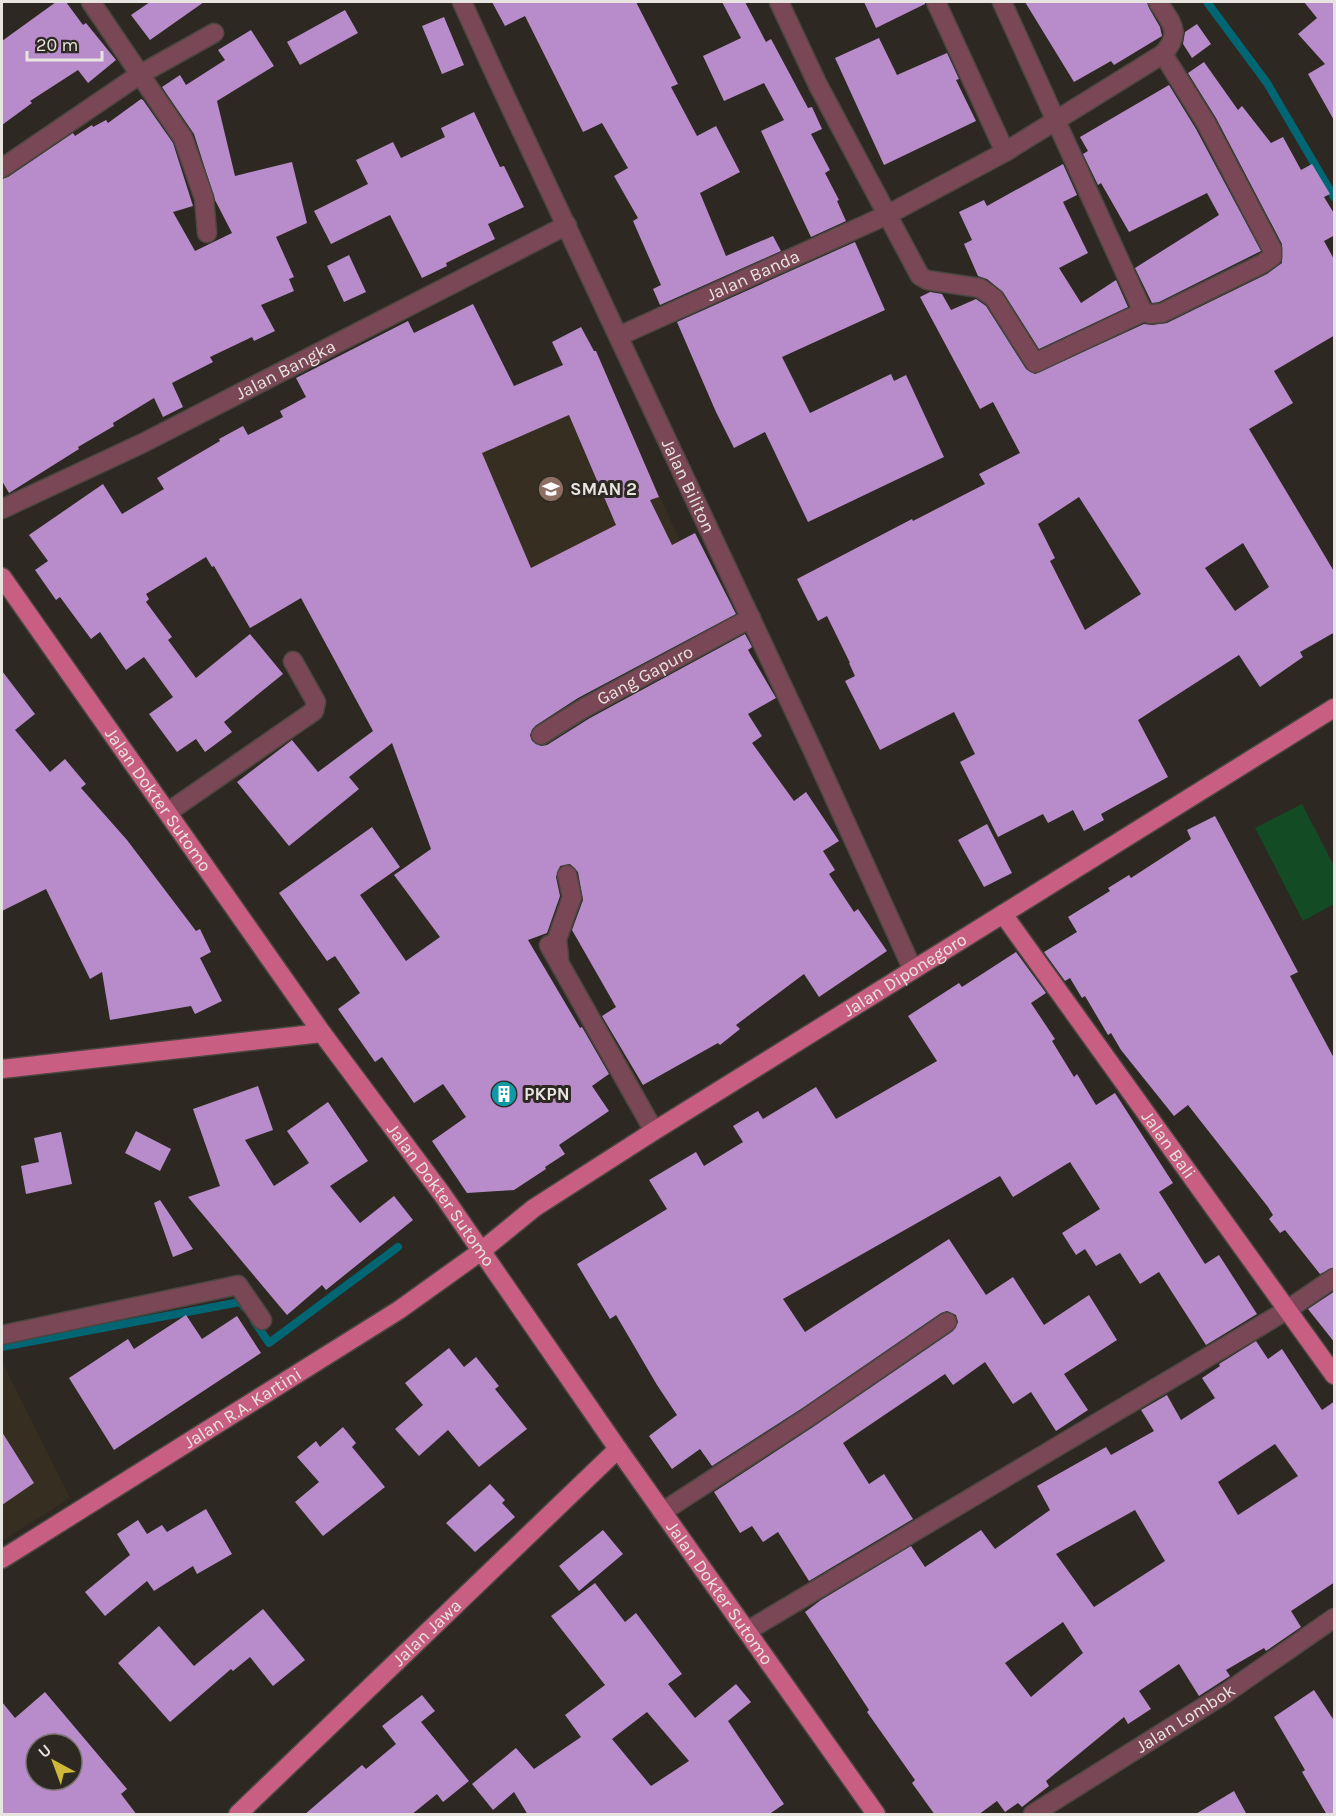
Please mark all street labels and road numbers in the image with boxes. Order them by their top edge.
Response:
street label: Jalan Banda [703,245,803,306]
street label: Jalan Bangka [232,335,339,405]
street label: Jalan Biliton [657,435,720,536]
street label: Gang Gapuro [593,640,697,710]
street label: Jalan Dokter Sutomo [100,723,216,876]
street label: Jalan Diponegoro [839,928,971,1022]
street label: Jalan Bali [1137,1106,1201,1183]
street label: Jalan Dokter Sutomo [382,1119,500,1271]
street label: Jalan R.A. Kartini [179,1363,306,1453]
street label: Jalan Dokter Sutomo [661,1517,778,1669]
street label: Jalan Jawa [388,1594,466,1671]
street label: Jalan Lombok [1132,1679,1239,1758]

